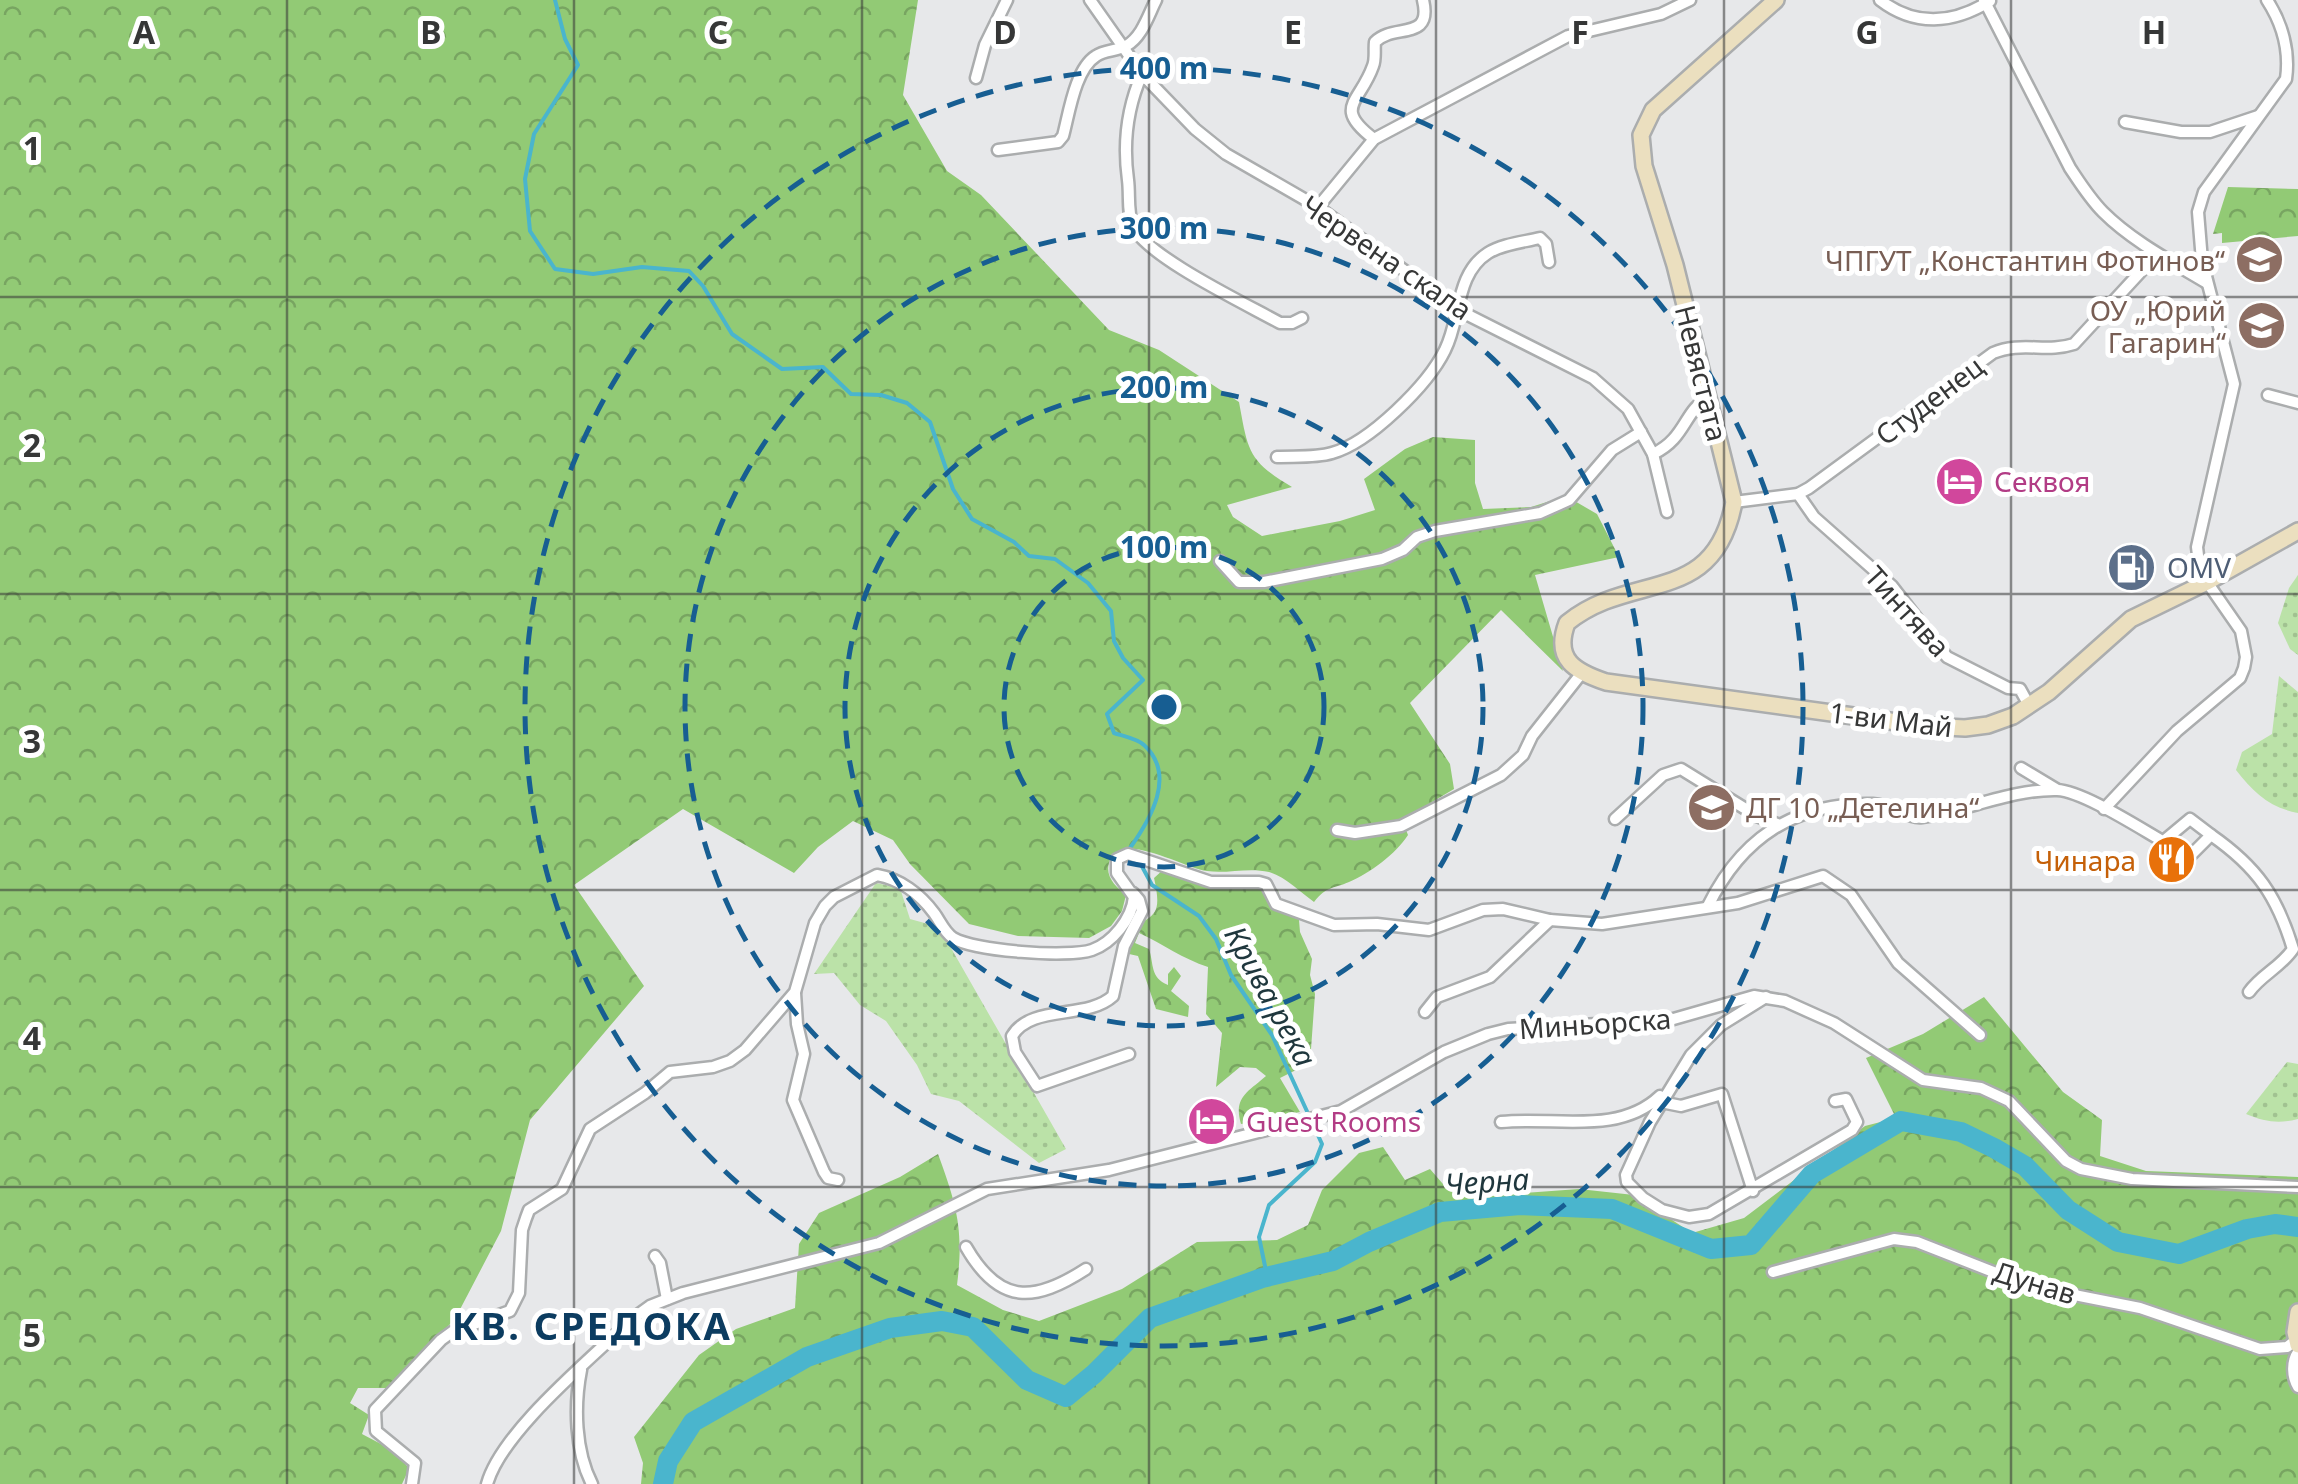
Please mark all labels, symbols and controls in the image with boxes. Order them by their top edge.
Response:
text: A [133,10,156,53]
text: B [420,10,442,53]
text: C [708,10,728,53]
text: D [993,10,1017,53]
text: E [1284,10,1302,53]
text: F [1571,10,1589,53]
text: G [1855,10,1879,53]
text: H [2142,10,2166,53]
text: 400 m [1120,47,1208,88]
text: 1 [23,126,41,169]
street label: Червена скала [1294,186,1480,328]
text: 300 m [1120,207,1208,248]
school or university icon: ЧПГУТ „Константин Фотинов“ [2234,234,2286,286]
place label: ЧПГУТ „Константин Фотинов“ [1825,241,2225,279]
place label: ОУ „Юрий Гагарин“ [2090,291,2226,361]
school or university icon: ОУ „Юрий Гагарин“ [2235,300,2287,352]
street label: Невястата [1667,301,1737,445]
street label: Студенец [1867,347,1991,453]
text: 200 m [1120,366,1208,407]
text: 2 [23,423,41,466]
hotel icon: Секвоя [1933,455,1985,507]
place label: Секвоя [1994,462,2091,500]
text: 100 m [1120,526,1208,567]
fuel station icon: OMV [2106,541,2158,593]
place label: OMV [2167,548,2231,586]
street label: Тинтява [1857,557,1959,665]
centre of rings [1146,689,1182,725]
street label: 1-ви Май [1827,693,1955,745]
text: 3 [23,719,41,762]
school or university icon: ДГ 10 „Детелина“ [1685,781,1737,833]
place label: ДГ 10 „Детелина“ [1746,788,1979,826]
restaurant icon: Чинара [2145,834,2197,886]
place label: Чинара [2034,841,2136,879]
water label: Крива река [1216,918,1326,1074]
street label: Миньорска [1518,999,1672,1047]
text: 4 [23,1016,41,1059]
hotel icon: Guest Rooms [1185,1095,1237,1147]
place label: Guest Rooms [1246,1102,1421,1140]
water label: Черна [1443,1158,1531,1204]
street label: Дунав [1989,1252,2081,1312]
district label: КВ. СРЕДОКА [452,1299,732,1351]
text: 5 [23,1313,41,1356]

